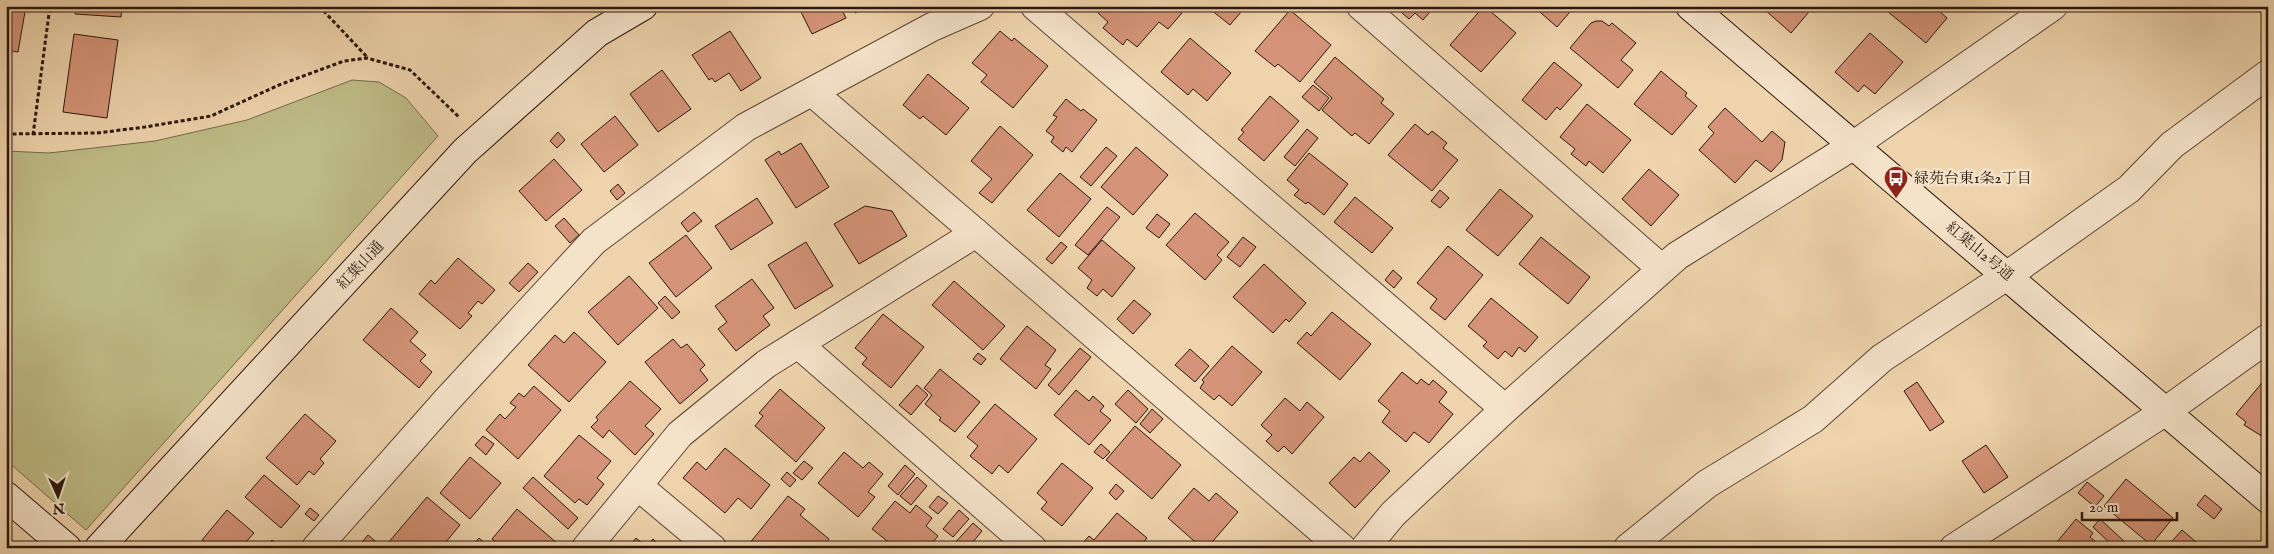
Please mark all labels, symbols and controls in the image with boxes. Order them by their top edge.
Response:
bus stop icon: 緑苑台東1条2丁目 [1883,165,1909,199]
place label: 緑苑台東1条2丁目 [1914,169,2032,188]
street label: 紅葉山2号通 [1942,218,2017,285]
street label: 紅葉山通 [333,237,388,294]
north arrow [32,472,82,522]
scale bar [2082,489,2176,521]
text: 20 m [2089,498,2119,517]
text: N [52,499,66,517]

